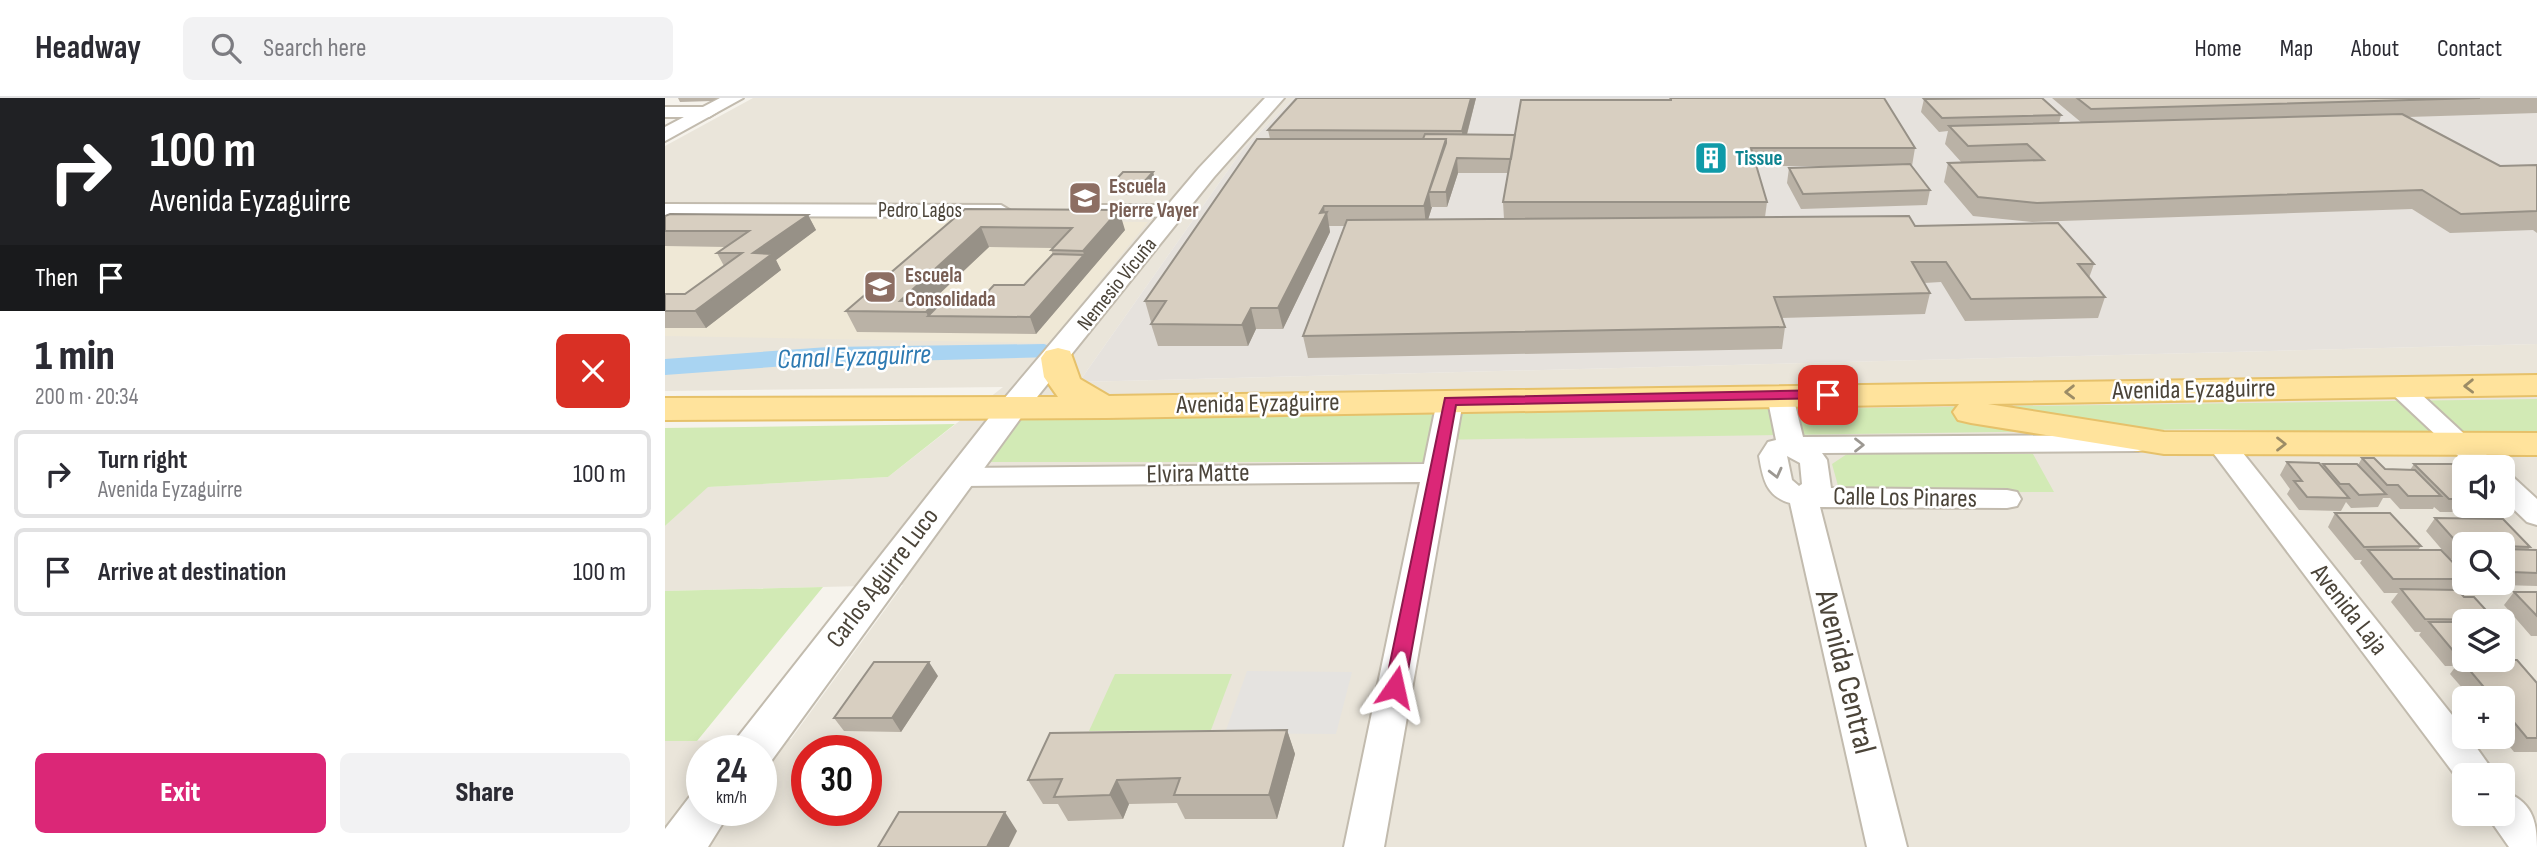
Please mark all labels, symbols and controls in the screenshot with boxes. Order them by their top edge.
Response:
search box [183,17,673,80]
text: Headway [35,28,141,68]
icon: search [207,29,245,67]
text: Search here [263,33,366,64]
text: Home [2194,34,2242,63]
text: Map [2280,34,2313,63]
text: About [2351,34,2399,63]
text: Contact [2437,34,2502,63]
text: 100 m [150,122,256,181]
icon: right [35,126,126,217]
building icon: Tissue [1692,139,1730,177]
place label: Tissue [1735,146,1783,171]
place label: Escuela Pierre Vayer [1109,174,1199,223]
school or university icon: Escuela Pierre Vayer [1066,179,1104,217]
text: Avenida Eyzaguirre [150,182,351,221]
street label: Pedro Lagos [878,198,962,223]
street label: Nemesio Vicuña [1072,233,1162,335]
icon: arrive [92,259,130,297]
text: Then [35,263,78,294]
place label: Escuela Consolidada [905,263,996,312]
school or university icon: Escuela Consolidada [861,268,899,306]
text: 1 min [35,331,115,382]
button: close [556,334,630,408]
water label: Canal Eyzaguirre [776,338,932,376]
pin [1798,365,1858,425]
street label: Avenida Eyzaguirre [2111,373,2276,407]
icon: arrive [1809,376,1847,414]
one-way arrow [2463,378,2474,394]
text: 200 m · 20:34 [35,383,138,411]
one-way arrow [2064,384,2075,400]
street label: Avenida Eyzaguirre [1175,387,1340,421]
one-way arrow [2276,436,2287,452]
one-way arrow [1855,437,1865,453]
text: Turn right [98,445,187,476]
icon: right [39,455,77,493]
map controls [2452,455,2515,826]
button: sound [2452,455,2515,518]
street label: Elvira Matte [1146,458,1250,490]
text: 100 m [573,459,626,490]
one-way arrow [1768,467,1782,479]
text: Avenida Eyzaguirre [98,476,243,504]
street label: Calle Los Pinares [1833,481,1977,515]
street label: Carlos Aguirre Luco [820,502,946,654]
button: search [2452,532,2515,595]
icon: arrive [39,553,77,591]
text: Arrive at destination [98,557,286,588]
text: 100 m [573,557,626,588]
street label: Avenida Laja [2303,558,2394,661]
street label: Avenida Central [1806,585,1884,758]
button: layers [2452,609,2515,672]
position arrow [1358,650,1432,724]
button: + [2452,686,2515,749]
speed limit sign: 30 [791,735,882,826]
text: 24 [716,750,747,793]
button: Exit [35,753,326,833]
button: Share [340,753,630,833]
button: − [2452,763,2515,826]
text: km/h [716,787,747,808]

